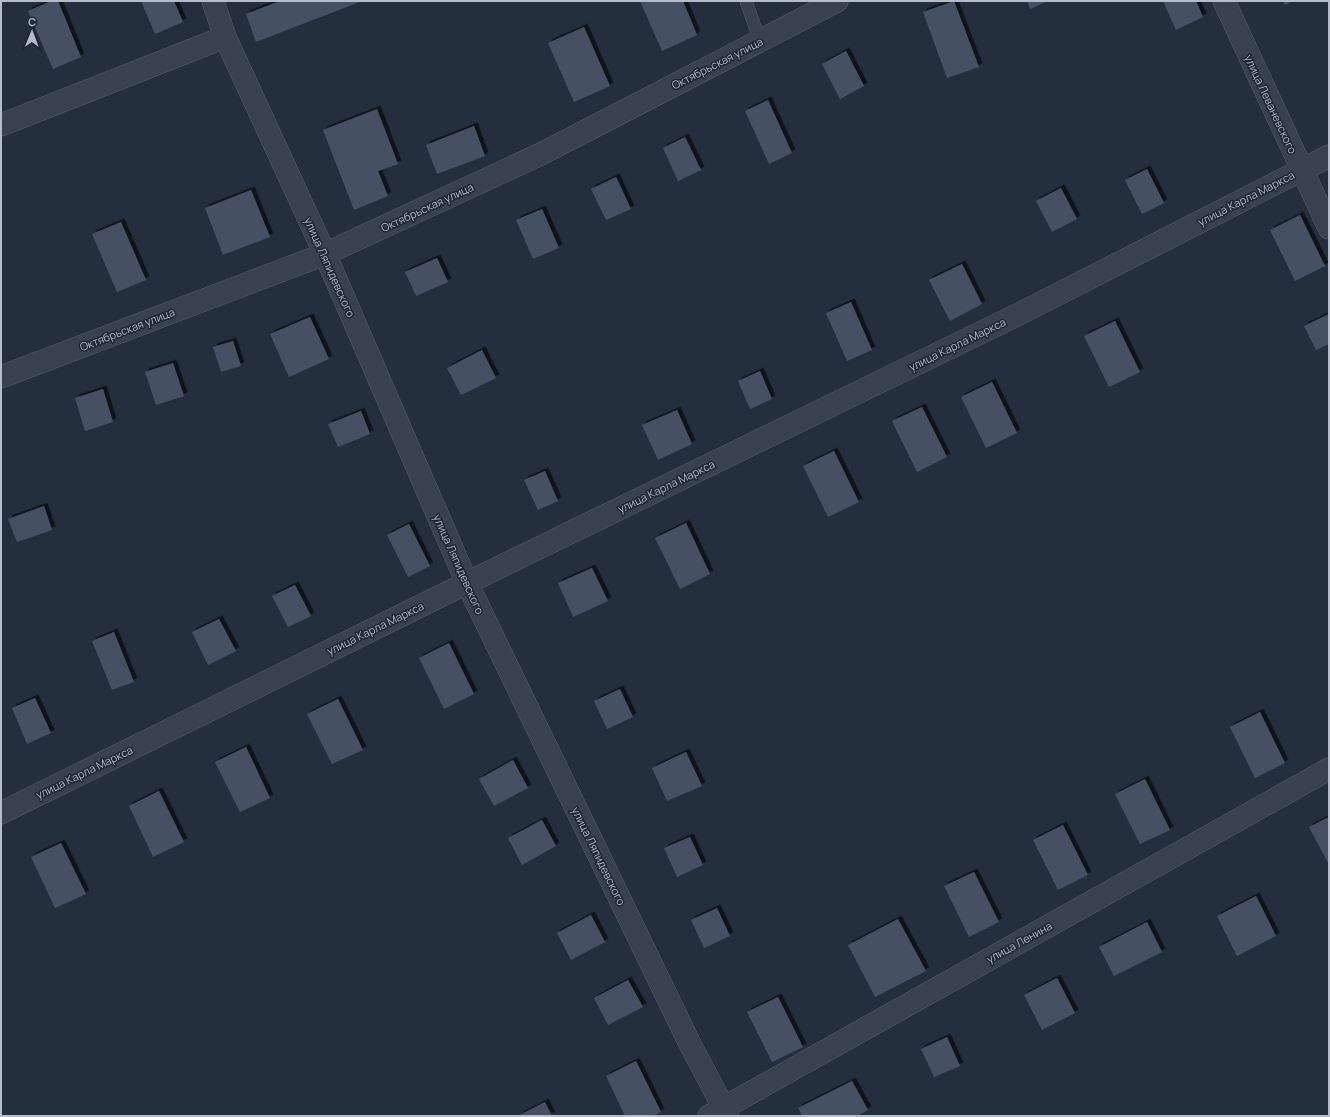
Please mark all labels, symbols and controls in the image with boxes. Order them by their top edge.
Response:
north arrow [12,12,52,52]
text: С [28,14,36,29]
street label: Октябрьская улица [669,33,765,93]
street label: улица Леваневского [1241,52,1301,156]
street label: улица Карла Маркса [1195,167,1297,229]
street label: Октябрьская улица [378,179,476,235]
street label: улица Ляпидевского [301,215,359,320]
street label: Октябрьская улица [77,304,177,354]
street label: улица Карла Маркса [906,314,1008,374]
street label: улица Карла Маркса [615,456,717,516]
street label: улица Ляпидевского [430,512,488,617]
street label: улица Карла Маркса [324,598,426,658]
street label: улица Карла Маркса [33,742,135,802]
street label: улица Ляпидевского [569,804,630,908]
street label: улица Ленина [984,918,1054,966]

